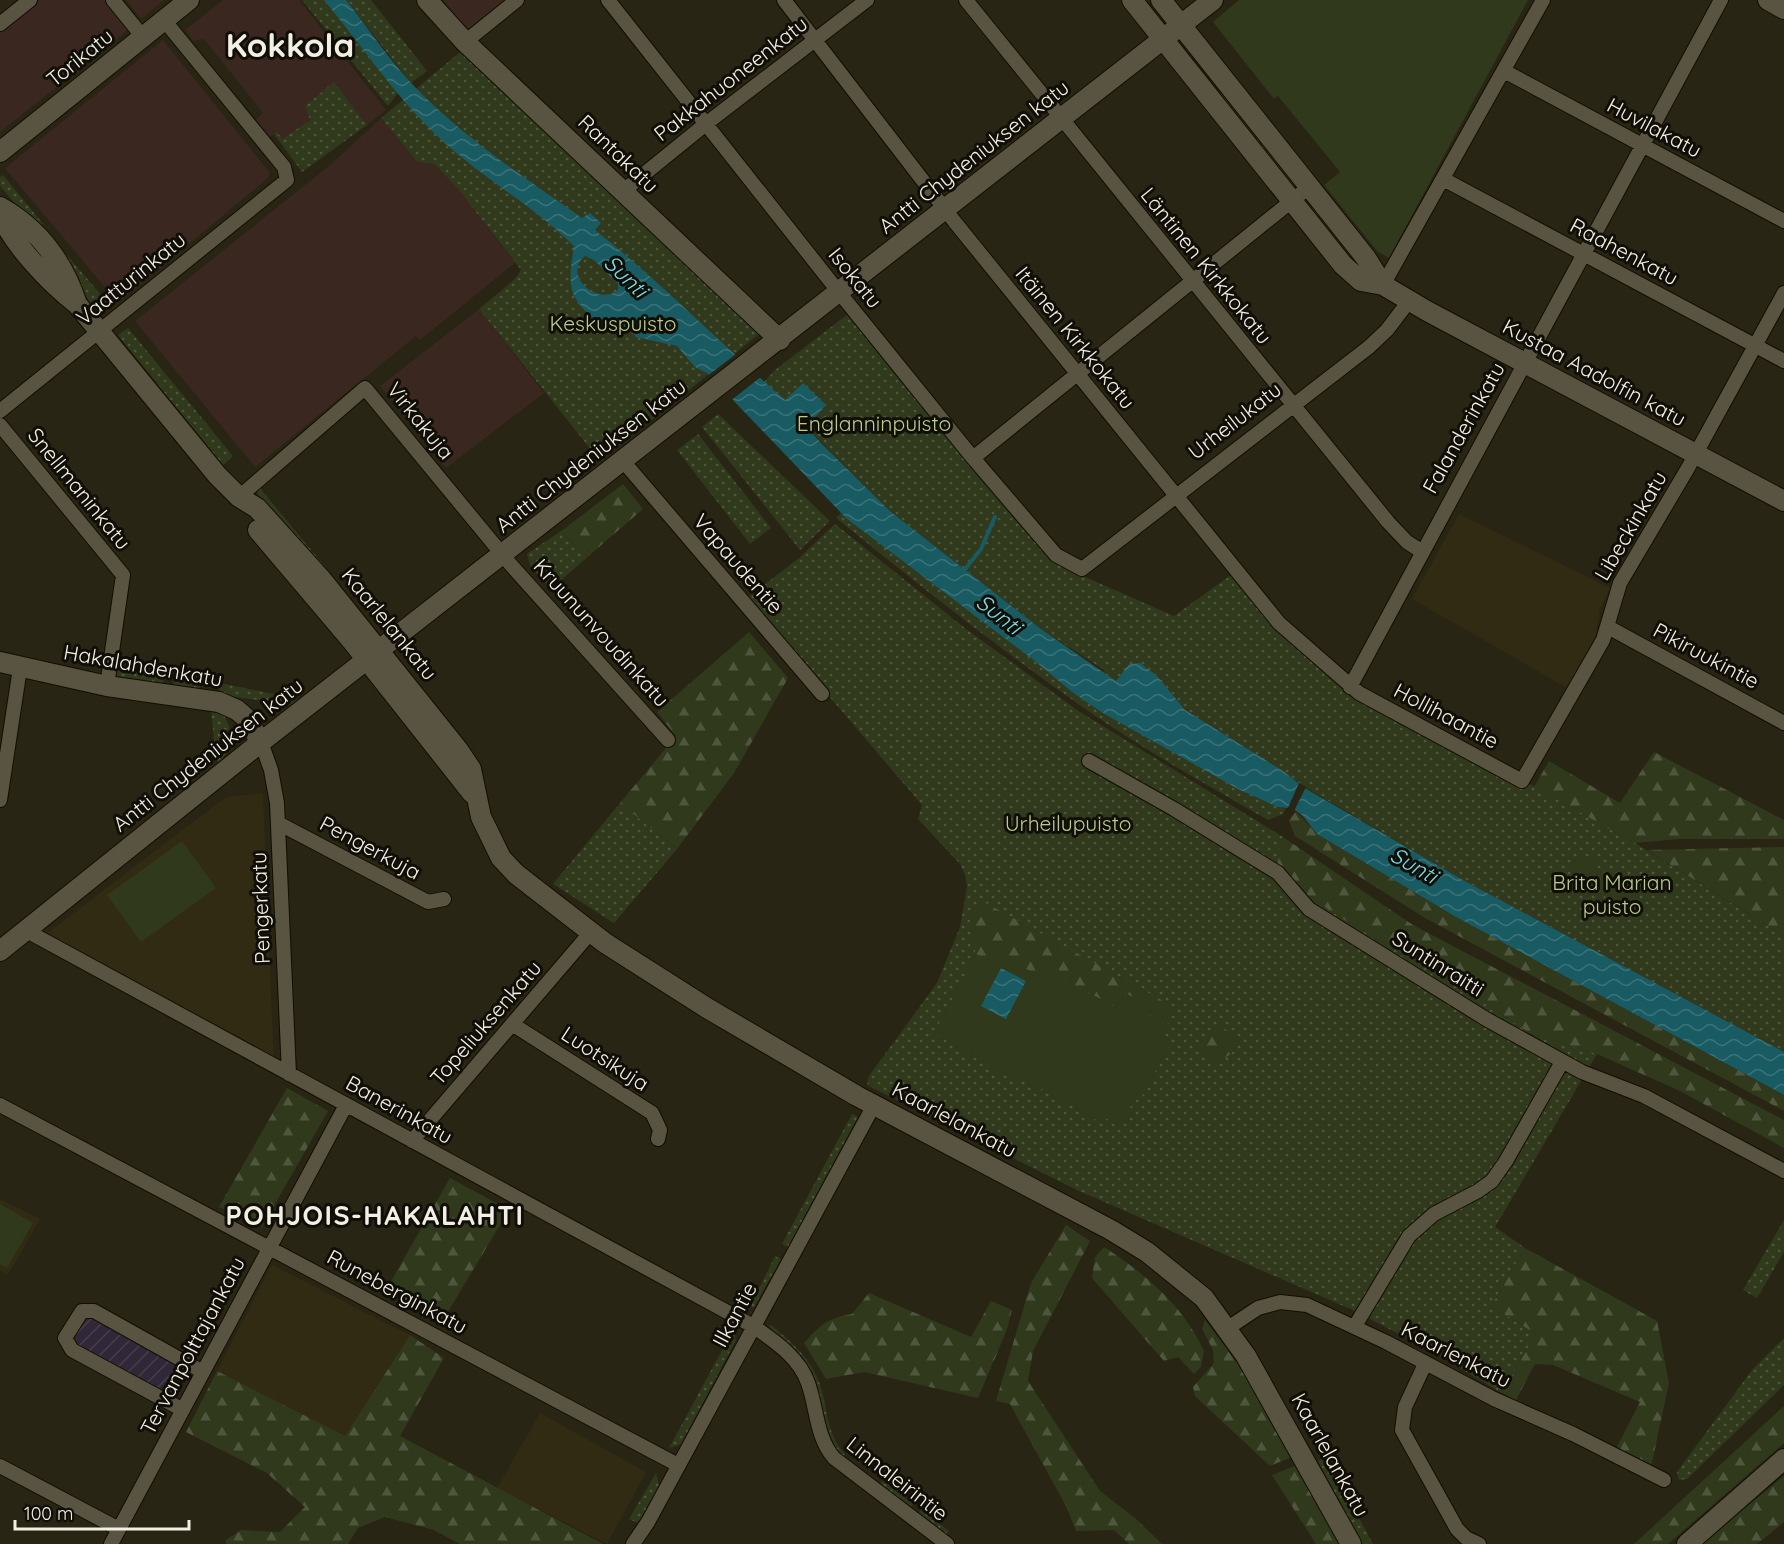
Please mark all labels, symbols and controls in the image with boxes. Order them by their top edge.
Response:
street label: Pakkahuoneenkatu [648,10,812,146]
street label: Torikatu [41,22,118,92]
district label: Kokkola [226,24,354,65]
street label: Antti Chydeniuksen katu [873,74,1074,239]
street label: Huvilakatu [1603,91,1706,163]
street label: Rantakatu [573,109,664,198]
street label: Läntinen Kirkkokatu [1136,182,1278,349]
street label: Raahenkatu [1566,212,1683,290]
street label: Vaatturinkatu [70,226,190,330]
street label: Isokatu [823,242,888,313]
water label: Sunti [598,249,655,305]
street label: Itäinen Kirkkokatu [1010,261,1141,414]
park label: Keskuspuisto [549,310,677,336]
street label: Kustaa Aadolfin katu [1498,313,1691,431]
street label: Falanderinkatu [1416,357,1510,498]
street label: Antti Chydeniuksen katu [490,373,691,538]
street label: Virkakuja [382,376,460,464]
street label: Urheilukatu [1183,376,1286,465]
park label: Englanninpuisto [797,410,951,436]
street label: Snellmaninkatu [23,422,137,554]
street label: Libeckinkatu [1588,466,1672,585]
street label: Vapaudentie [688,508,789,619]
street label: Kruununvoudinkatu [528,553,675,712]
street label: Kaarlelankatu [337,562,443,685]
water label: Sunti [971,588,1029,642]
street label: Pikiruukintie [1649,616,1764,694]
street label: Hakalahdenkatu [62,638,225,692]
street label: Antti Chydeniuksen katu [107,672,308,837]
street label: Hollihaantie [1390,677,1503,754]
street label: Pengerkuja [316,810,425,885]
park label: Urheilupuisto [1005,810,1131,836]
water label: Sunti [1385,840,1445,891]
street label: Pengerkatu [245,852,275,964]
park label: Brita Marian puisto [1552,869,1672,919]
street label: Suntinraitti [1388,925,1489,1002]
street label: Topeliuksenkatu [424,955,546,1090]
street label: Luotsikuja [557,1020,654,1096]
street label: Banerinkatu [342,1069,457,1149]
street label: Kaarlelankatu [888,1075,1021,1163]
district label: POHJOIS-HAKALAHTI [225,1198,525,1232]
street label: Runeberginkatu [323,1243,472,1339]
street label: Tervanpolttajankatu [134,1252,250,1439]
street label: Ilkantie [706,1278,762,1351]
street label: Kaarlenkatu [1397,1315,1516,1393]
street label: Kaarlelankatu [1286,1388,1375,1521]
street label: Linnaleirintie [842,1430,954,1526]
scale bar [15,1493,189,1531]
text: 100 m [24,1502,73,1525]

